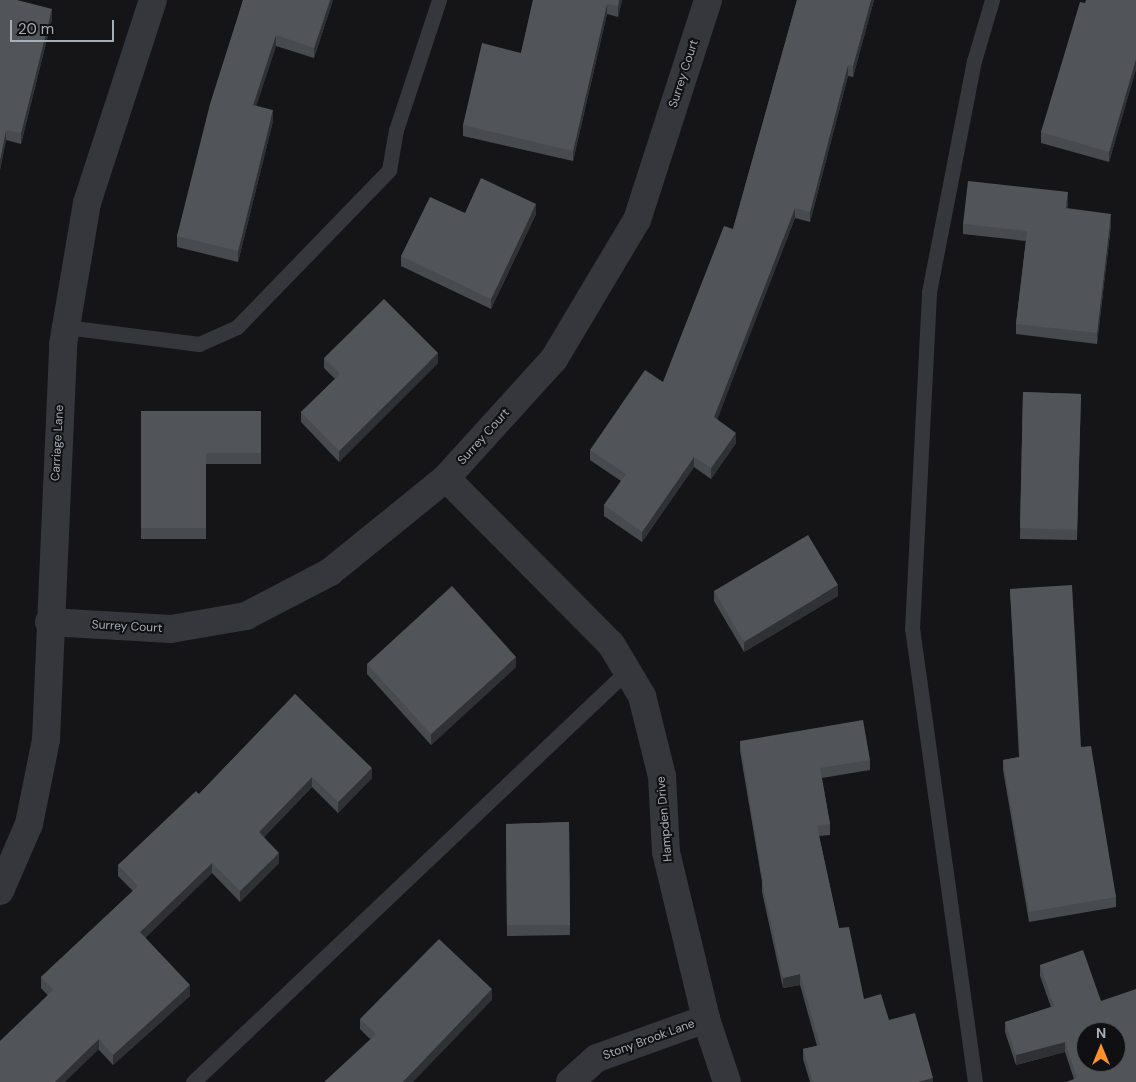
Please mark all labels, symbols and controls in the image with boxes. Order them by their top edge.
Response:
scale bar [12,10,116,42]
text: 20 m [18,19,54,39]
street label: Surrey Court [666,38,702,110]
street label: Carriage Lane [49,404,67,482]
street label: Surrey Court [455,406,513,468]
street label: Surrey Court [91,618,163,636]
street label: Hampden Drive [654,776,676,862]
street label: Stony Brook Lane [601,1017,697,1063]
north arrow [1076,1022,1126,1072]
text: N [1096,1024,1106,1042]

